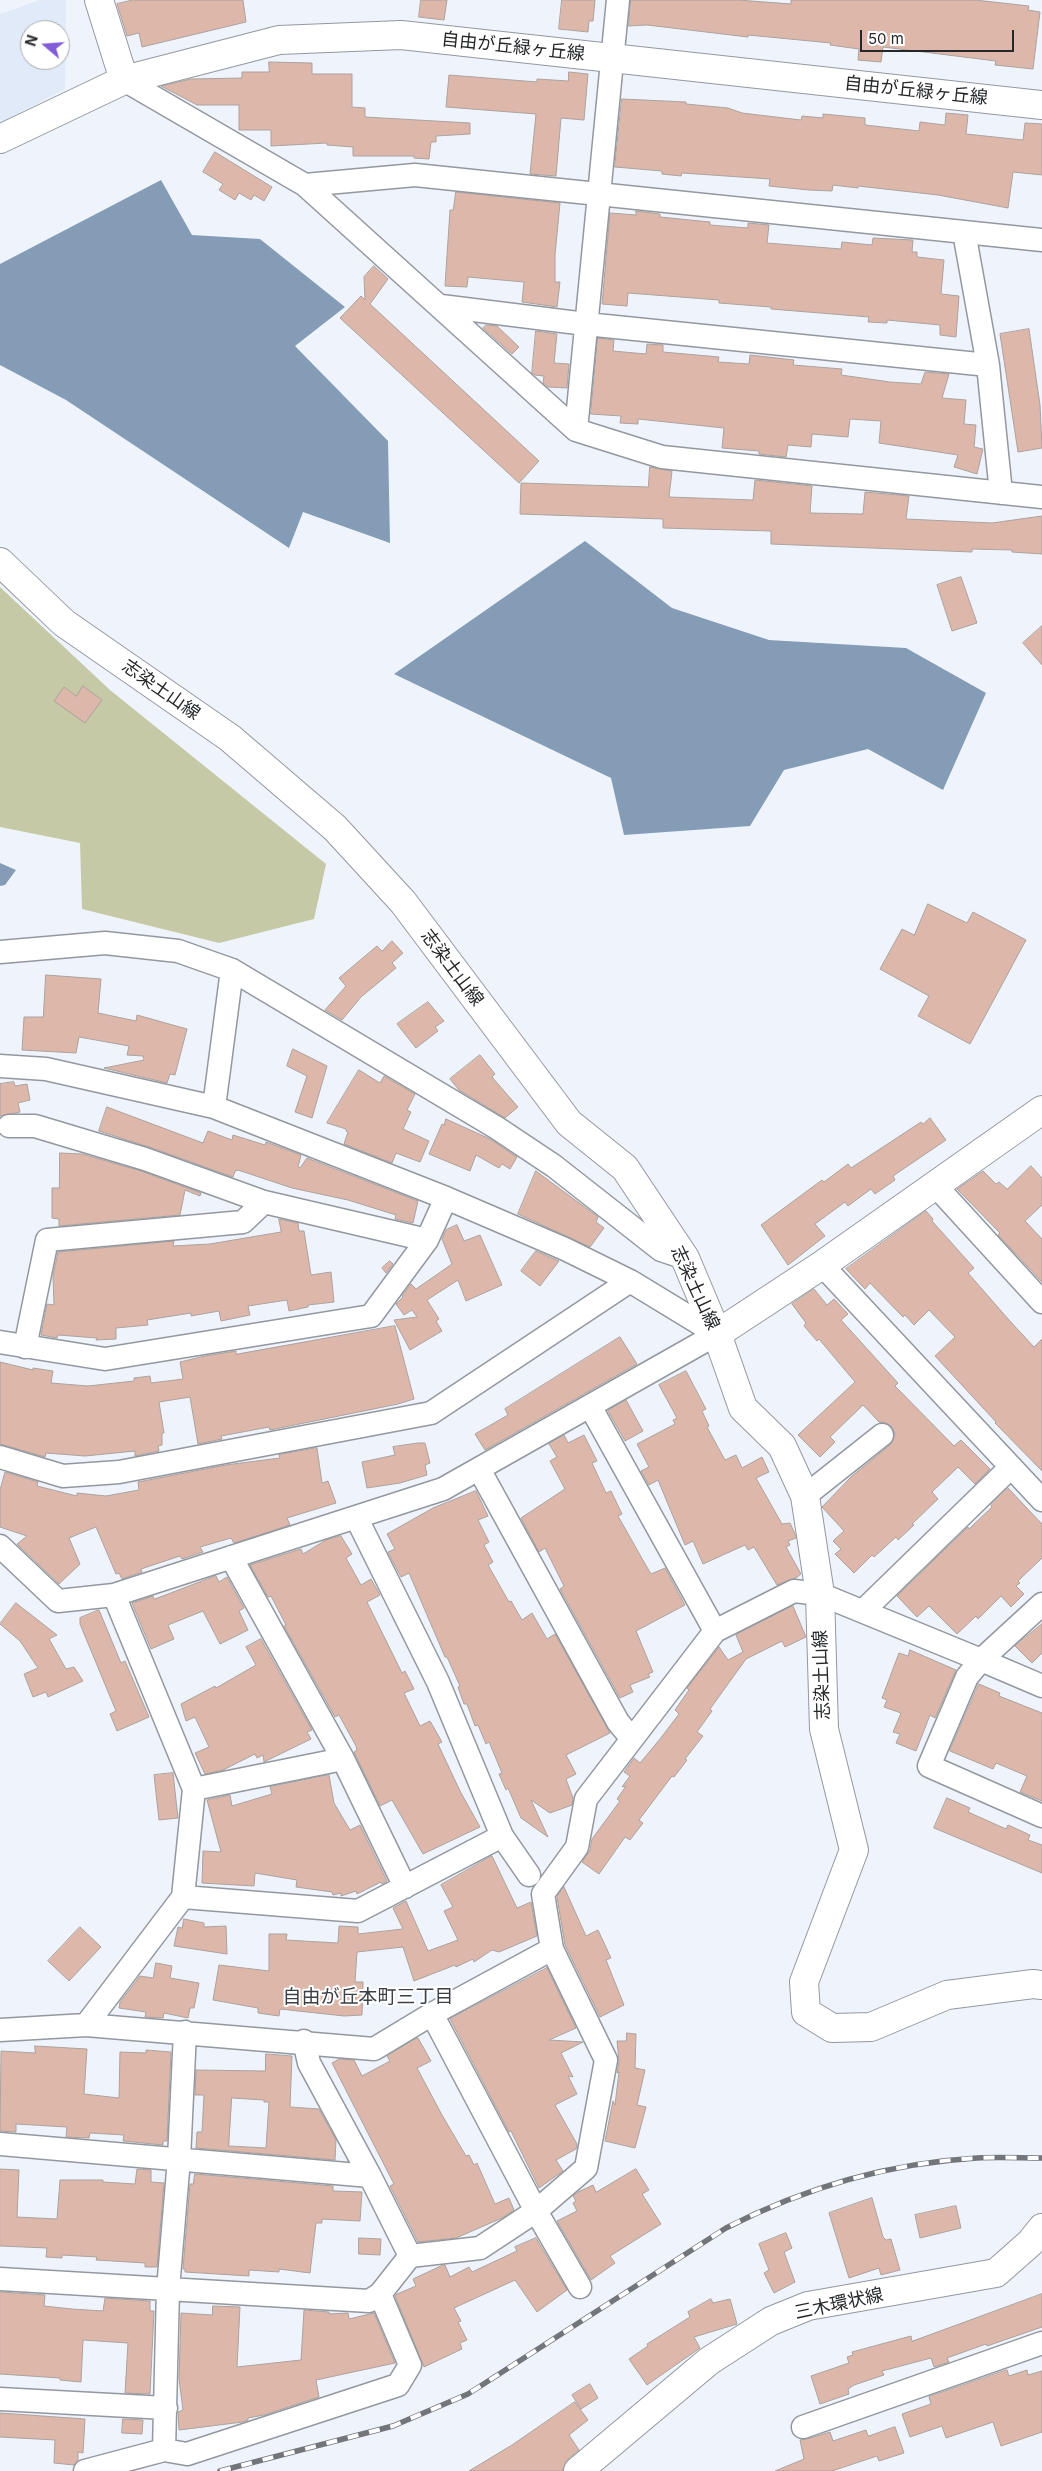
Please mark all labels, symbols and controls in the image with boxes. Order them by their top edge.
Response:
north arrow [20,20,70,70]
scale bar [862,20,1016,52]
street label: 自由が丘緑ヶ丘線 [440,29,586,65]
text: 50 m [868,29,904,48]
text: N [21,33,41,48]
street label: 自由が丘緑ヶ丘線 [843,73,989,109]
street label: 志染土山線 [118,655,204,725]
street label: 志染土山線 [416,926,488,1010]
street label: 志染土山線 [666,1243,724,1333]
street label: 志染土山線 [810,1630,834,1720]
district label: 自由が丘本町三丁目 [283,1986,453,2008]
street label: 三木環状線 [793,2284,885,2324]

